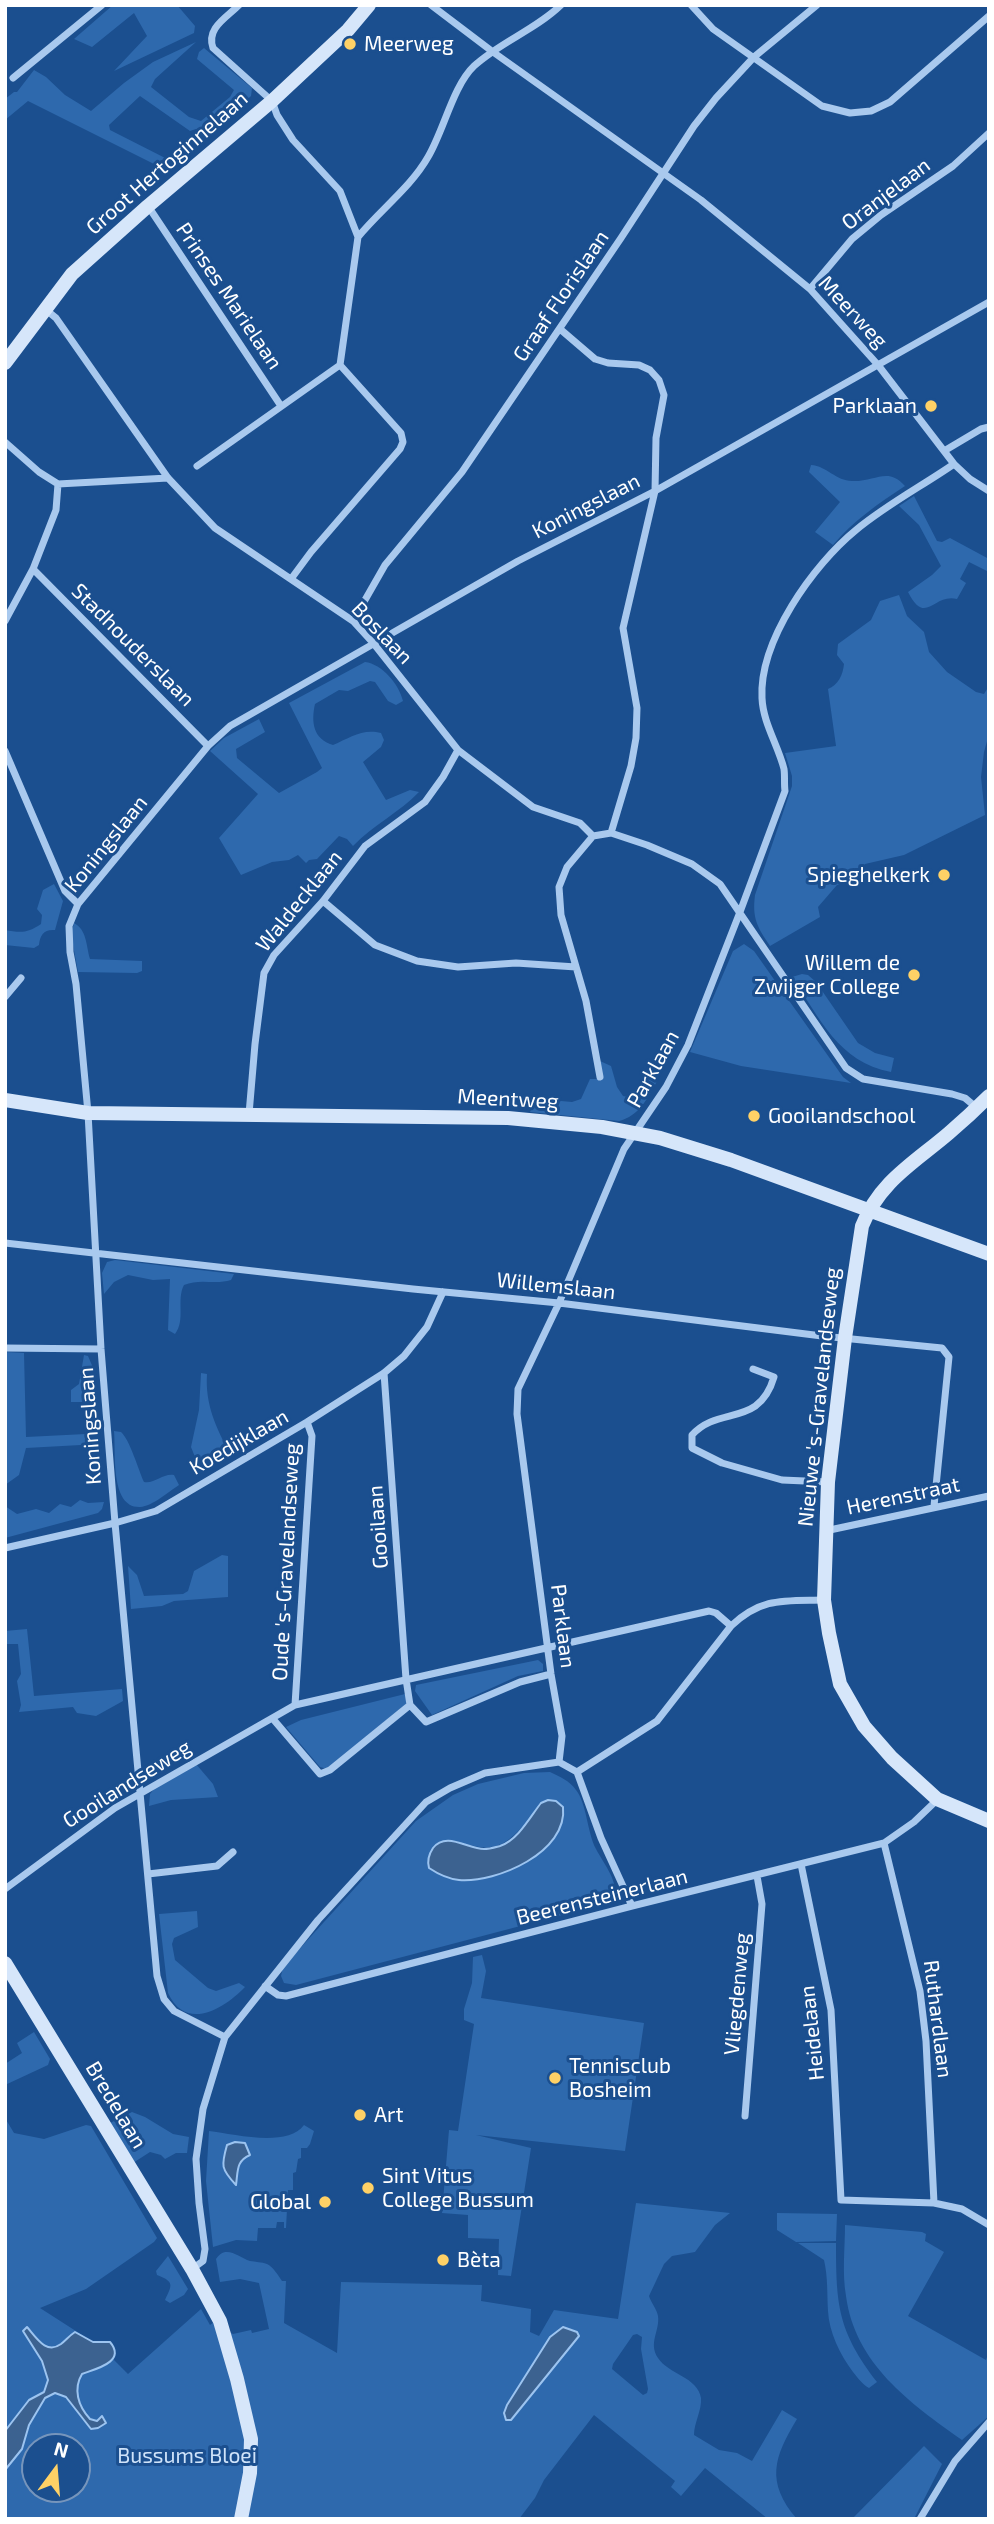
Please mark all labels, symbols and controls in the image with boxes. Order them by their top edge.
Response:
place label: Meerweg [364,31,454,57]
marker: Meerweg [342,36,358,52]
street label: Groot Hertoginnelaan [81,86,253,240]
street label: Oranjelaan [837,153,935,235]
street label: Prinses Marielaan [171,218,287,374]
street label: Graaf Florislaan [508,226,614,366]
street label: Meerweg [813,271,893,353]
place label: Parklaan [833,393,917,419]
marker: Parklaan [923,398,939,414]
street label: Koningslaan [528,468,644,544]
street label: Stadhouderslaan [66,578,200,712]
street label: Boslaan [346,597,418,669]
street label: Koningslaan [59,790,153,898]
street label: Waldecklaan [250,845,348,957]
place label: Spieghelkerk [807,862,930,888]
marker: Spieghelkerk [936,867,952,883]
place label: Willem de Zwijger College [754,950,900,1000]
marker: Willem de Zwijger College [906,967,922,983]
street label: Parklaan [622,1026,684,1112]
street label: Meentweg [457,1084,559,1114]
place label: Gooilandschool [768,1103,915,1129]
marker: Gooilandschool [746,1108,762,1124]
street label: Nieuwe 's-Gravelandseweg [793,1266,845,1528]
street label: Willemslaan [495,1267,617,1305]
street label: Koningslaan [73,1366,107,1486]
street label: Koedijklaan [185,1404,293,1480]
street label: Oude 's-Gravelandseweg [267,1442,305,1682]
street label: Herenstraat [844,1472,962,1520]
street label: Gooilaan [363,1484,393,1570]
street label: Parklaan [545,1583,581,1669]
street label: Gooilandseweg [58,1735,196,1833]
street label: Beerensteinerlaan [514,1864,690,1930]
street label: Vliegdenweg [719,1932,755,2056]
street label: Ruthardlaan [918,1959,958,2079]
street label: Heidelaan [794,1984,830,2082]
place label: Tennisclub Bosheim [569,2053,671,2103]
street label: Bredelaan [80,2057,152,2153]
marker: Tennisclub Bosheim [547,2070,563,2086]
place label: Art [374,2102,403,2128]
marker: Art [352,2107,368,2123]
place label: Sint Vitus College Bussum [382,2163,534,2213]
marker: Sint Vitus College Bussum [360,2180,376,2196]
place label: Global [250,2189,311,2215]
marker: Global [317,2194,333,2210]
place label: Bèta [457,2247,501,2273]
marker: Bèta [435,2252,451,2268]
north arrow [21,2433,91,2503]
text: N [52,2436,71,2462]
park label: Bussums Bloei [117,2443,257,2469]

